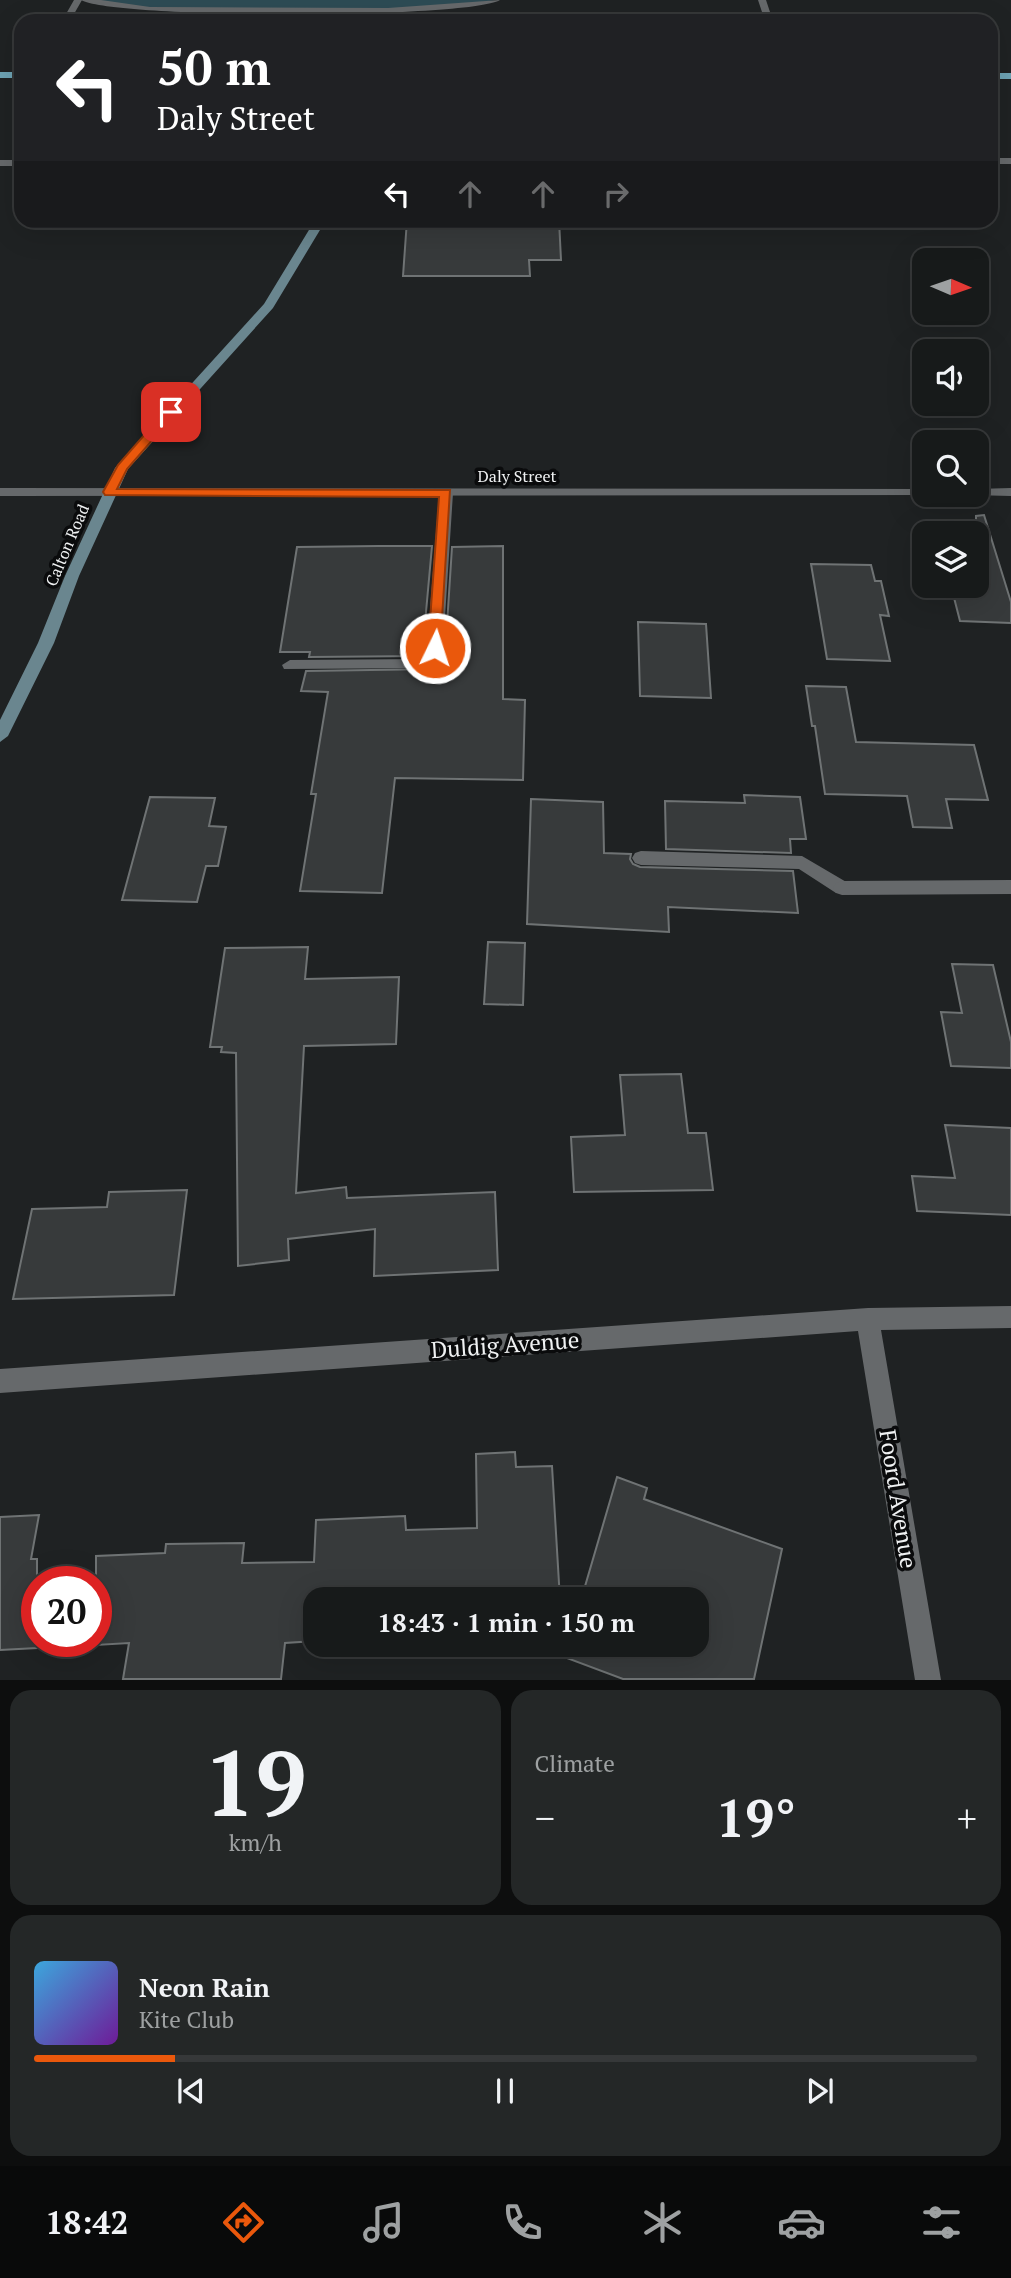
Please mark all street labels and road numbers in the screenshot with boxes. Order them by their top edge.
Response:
street label: Daly Street [478,465,556,487]
street label: Calton Road [40,501,94,589]
street label: Duldig Avenue [430,1324,580,1365]
street label: Foord Avenue [872,1427,925,1570]

